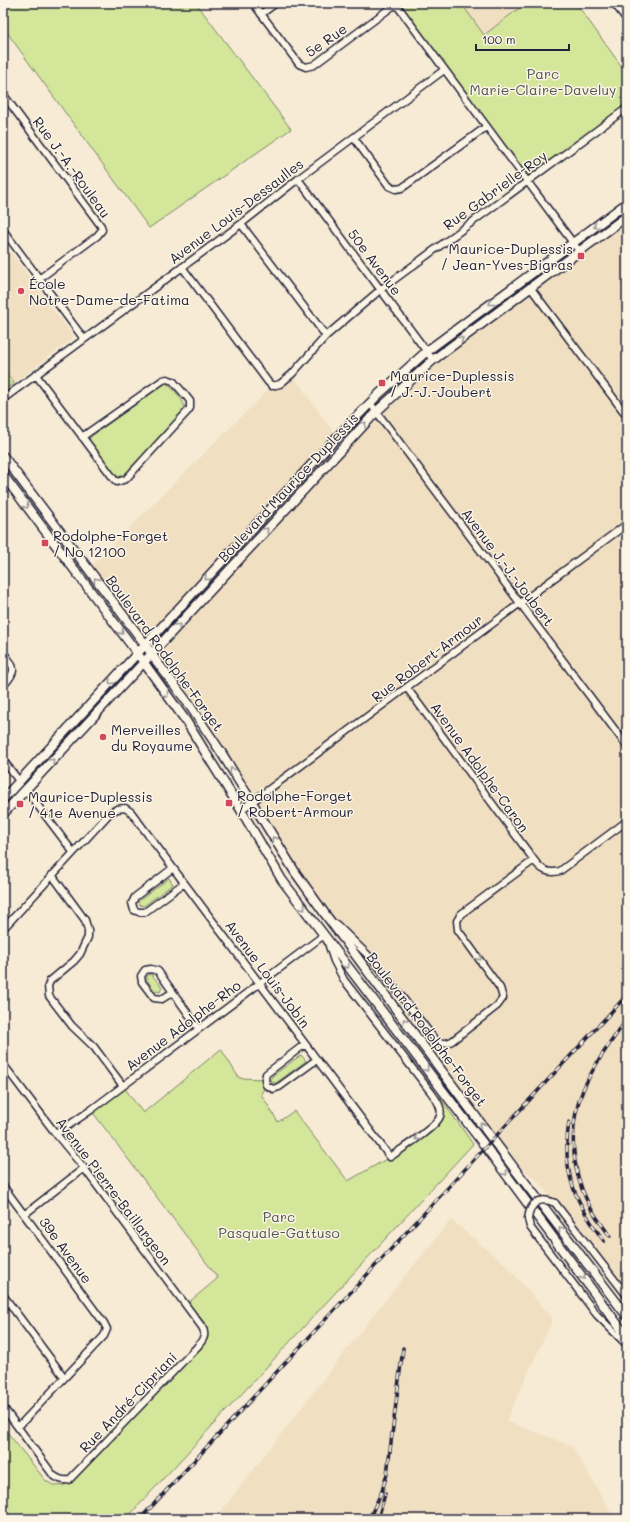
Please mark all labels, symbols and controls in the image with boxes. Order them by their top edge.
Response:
street label: 5e Rue [301,19,351,61]
scale bar [476,26,569,52]
text: 100 m [482,31,516,47]
park label: Parc Marie-Claire-Daveluy [470,64,616,99]
street label: Rue J.-A.-Rouleau [29,113,115,221]
street label: Rue Gabrielle-Roy [439,146,551,234]
street label: Avenue Louis-Dessaulles [165,154,307,268]
one-way arrow [593,222,600,229]
street label: 50e Avenue [344,225,406,299]
place label: Maurice-Duplessis / Jean-Yves-Bigras [441,239,573,274]
marker: Maurice-Duplessis / Jean-Yves-Bigras [576,251,586,261]
place label: École Notre-Dame-de-Fatima [29,274,190,309]
marker: École Notre-Dame-de-Fatima [16,286,26,296]
one-way arrow [488,298,495,305]
one-way arrow [457,337,464,344]
place label: Maurice-Duplessis / J.-J.-Joubert [390,366,514,401]
marker: Maurice-Duplessis / J.-J.-Joubert [377,378,387,388]
street label: Boulevard Maurice-Duplessis [214,408,362,566]
one-way arrow [359,422,366,429]
one-way arrow [22,502,29,509]
street label: Avenue J.-J.-Joubert [457,504,559,630]
place label: Rodolphe-Forget / No 12100 [53,526,168,561]
one-way arrow [261,527,269,535]
marker: Rodolphe-Forget / No 12100 [40,538,50,548]
street label: Boulevard Rodolphe-Forget [102,571,228,735]
one-way arrow [204,573,212,581]
one-way arrow [94,577,101,584]
street label: Rue Robert-Armour [368,610,486,706]
one-way arrow [173,623,180,630]
one-way arrow [117,628,124,635]
one-way arrow [108,677,115,685]
one-way arrow [161,690,168,697]
street label: Avenue Adolphe-Caron [426,698,534,836]
place label: Merveilles du Royaume [111,720,193,755]
marker: Merveilles du Royaume [98,732,108,742]
one-way arrow [47,758,55,766]
one-way arrow [229,767,236,774]
place label: Rodolphe-Forget / Robert-Armour [237,786,354,821]
place label: Maurice-Duplessis / 41e Avenue [28,787,152,822]
marker: Rodolphe-Forget / Robert-Armour [224,798,234,808]
marker: Maurice-Duplessis / 41e Avenue [15,799,25,809]
one-way arrow [271,836,279,843]
one-way arrow [298,903,305,910]
street label: Avenue Louis-Jobin [221,916,315,1032]
street label: Boulevard Rodolphe-Forget [363,948,491,1110]
one-way arrow [474,954,482,961]
one-way arrow [343,961,350,968]
street label: Avenue Adolphe-Rho [122,975,244,1075]
one-way arrow [402,1019,409,1026]
one-way arrow [422,1065,429,1072]
street label: Avenue Pierre-Baillargeon [52,1113,176,1269]
one-way arrow [480,1123,487,1130]
one-way arrow [415,1133,422,1140]
one-way arrow [500,1168,507,1175]
park label: Parc Pasquale-Gattuso [218,1207,340,1242]
street label: 39e Avenue [35,1213,97,1287]
one-way arrow [558,1226,565,1233]
one-way arrow [578,1272,585,1279]
street label: Rue André-Cipriani [75,1348,181,1456]

